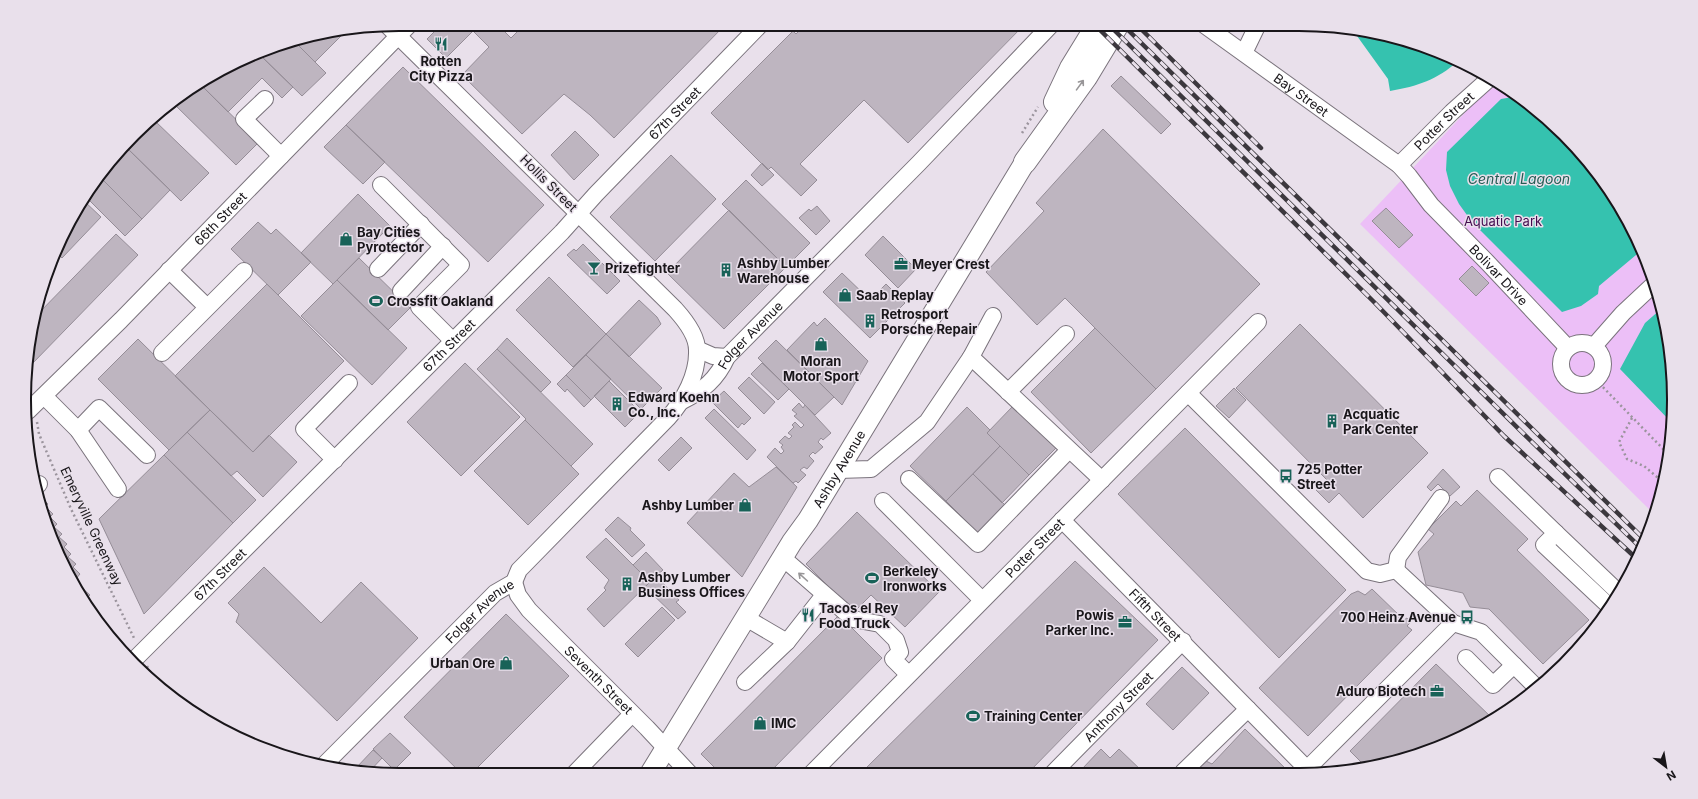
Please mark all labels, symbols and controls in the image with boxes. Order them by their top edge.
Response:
restaurant icon: Rotten City Pizza [433,36,449,52]
place label: Rotten City Pizza [409,53,473,84]
street label: Bay Street [1271,70,1332,120]
one-way arrow [1076,80,1084,91]
street label: 67th Street [645,83,704,143]
street label: Potter Street [1411,88,1477,153]
street label: Hollis Street [517,151,581,215]
water label: Central Lagoon [1468,170,1570,187]
street label: 66th Street [190,188,250,249]
park label: Aquatic Park [1464,213,1542,229]
place label: Bay Cities Pyrotector [357,224,425,255]
shop icon: Bay Cities Pyrotector [338,231,354,247]
street label: Bolivar Drive [1466,241,1532,309]
place label: Ashby Lumber Warehouse [737,255,830,286]
office icon: Meyer Crest [893,256,909,272]
place label: Meyer Crest [912,256,990,272]
bar icon: Prizefighter [586,260,602,276]
place label: Prizefighter [605,260,681,276]
building icon: Ashby Lumber Warehouse [718,262,734,278]
shop icon: Saab Replay [837,287,853,303]
place label: Saab Replay [856,287,934,303]
sports icon: Crossfit Oakland [368,293,384,309]
place label: Crossfit Oakland [387,293,493,309]
street label: Folger Avenue [714,298,786,372]
place label: Retrosport Porsche Repair [881,306,978,337]
building icon: Retrosport Porsche Repair [862,313,878,329]
street label: 67th Street [419,316,478,375]
shop icon: Moran Motor Sport [813,336,829,352]
place label: Moran Motor Sport [783,353,859,384]
place label: Edward Koehn Co., Inc. [628,389,720,420]
building icon: Edward Koehn Co., Inc. [609,396,625,412]
place label: Acquatic Park Center [1343,406,1419,437]
building icon: Acquatic Park Center [1324,413,1340,429]
street label: Ashby Avenue [809,427,869,511]
place label: 725 Potter Street [1297,461,1363,492]
street label: Emeryville Greenway [57,464,127,588]
bus stop icon: 725 Potter Street [1278,468,1294,484]
place label: Ashby Lumber [642,497,735,513]
shop icon: Ashby Lumber [737,497,753,513]
street label: Potter Street [1002,515,1067,581]
street label: 67th Street [190,545,249,604]
place label: Berkeley Ironworks [883,563,947,594]
place label: Ashby Lumber Business Offices [638,569,745,600]
sports icon: Berkeley Ironworks [864,570,880,586]
one-way arrow [799,573,809,582]
street label: Folger Avenue [442,576,517,646]
building icon: Ashby Lumber Business Offices [619,576,635,592]
street label: Fifth Street [1126,585,1185,644]
place label: Tacos el Rey Food Truck [819,600,898,631]
restaurant icon: Tacos el Rey Food Truck [800,607,816,623]
place label: Powis Parker Inc. [1046,607,1114,638]
place label: 700 Heinz Avenue [1340,609,1456,625]
bus stop icon: 700 Heinz Avenue [1459,609,1475,625]
office icon: Powis Parker Inc. [1117,614,1133,630]
street label: Seventh Street [561,642,636,717]
place label: Urban Ore [430,655,495,671]
shop icon: Urban Ore [498,655,514,671]
street label: Anthony Street [1080,668,1156,745]
place label: Aduro Biotech [1336,683,1426,699]
office icon: Aduro Biotech [1429,683,1445,699]
sports icon: Training Center [965,708,981,724]
place label: Training Center [984,708,1083,724]
shop icon: IMC [752,715,768,731]
place label: IMC [771,715,797,731]
north arrow [1646,747,1686,787]
text: N [1664,767,1678,784]

